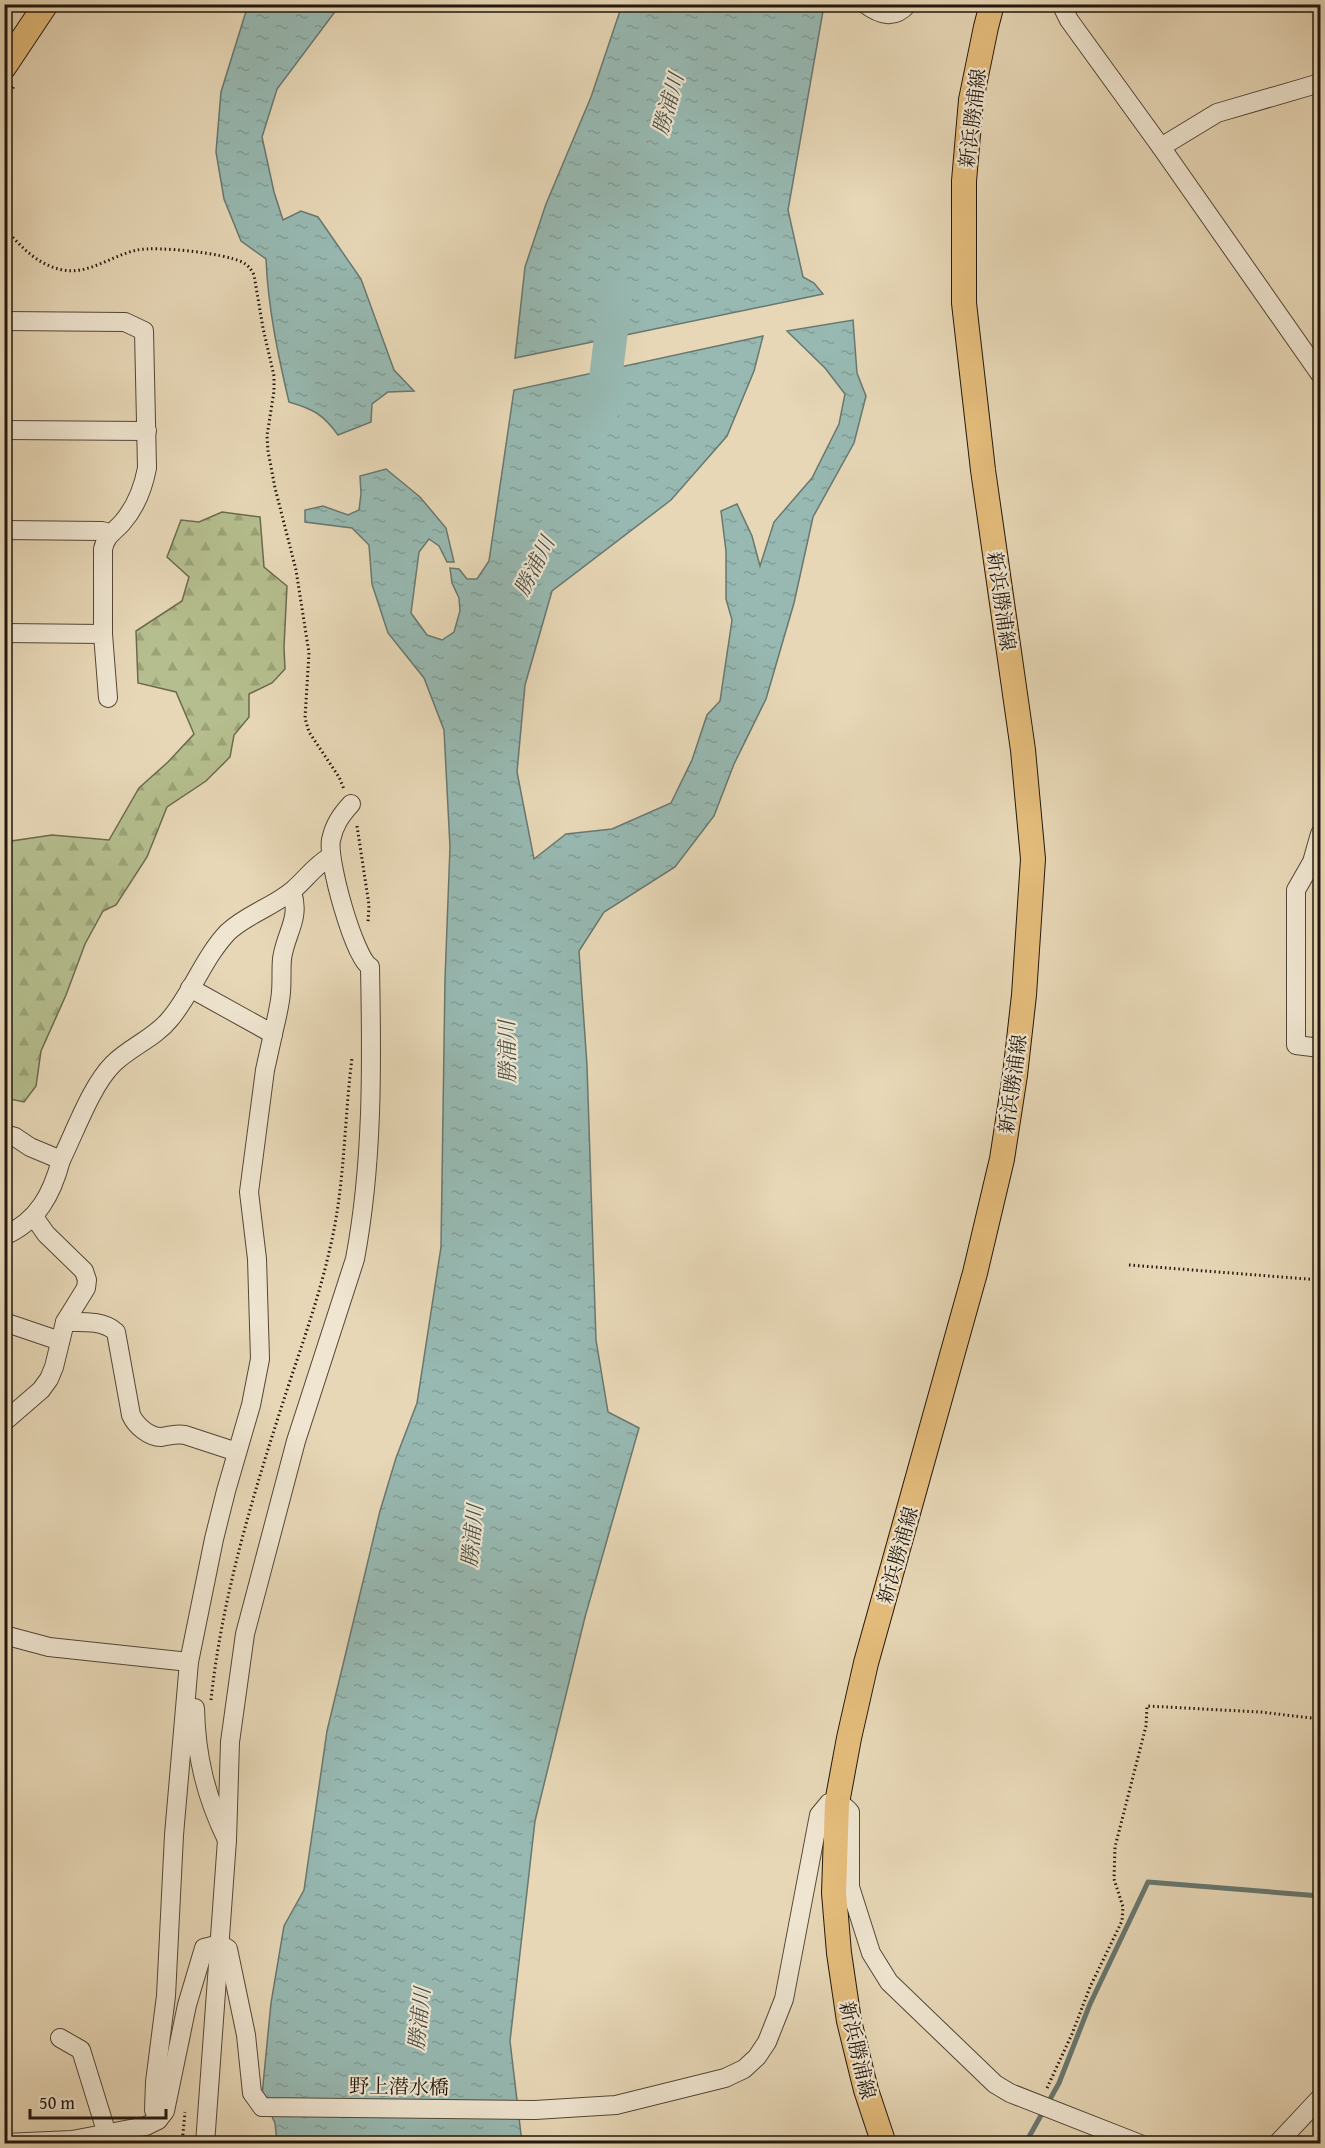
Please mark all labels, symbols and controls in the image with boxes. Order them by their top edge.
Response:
street label: 新浜勝浦線 [952,67,992,169]
water label: 勝浦川 [644,68,692,139]
water label: 勝浦川 [506,529,563,601]
street label: 新浜勝浦線 [981,549,1023,653]
water label: 勝浦川 [491,1018,523,1084]
street label: 新浜勝浦線 [991,1032,1033,1136]
water label: 勝浦川 [453,1501,491,1569]
street label: 新浜勝浦線 [869,1503,925,1607]
water label: 勝浦川 [400,1984,438,2052]
street label: 新浜勝浦線 [833,1998,883,2102]
street label: 野上潜水橋 [349,2071,449,2101]
scale bar [30,2082,166,2120]
text: 50 m [39,2089,75,2116]

